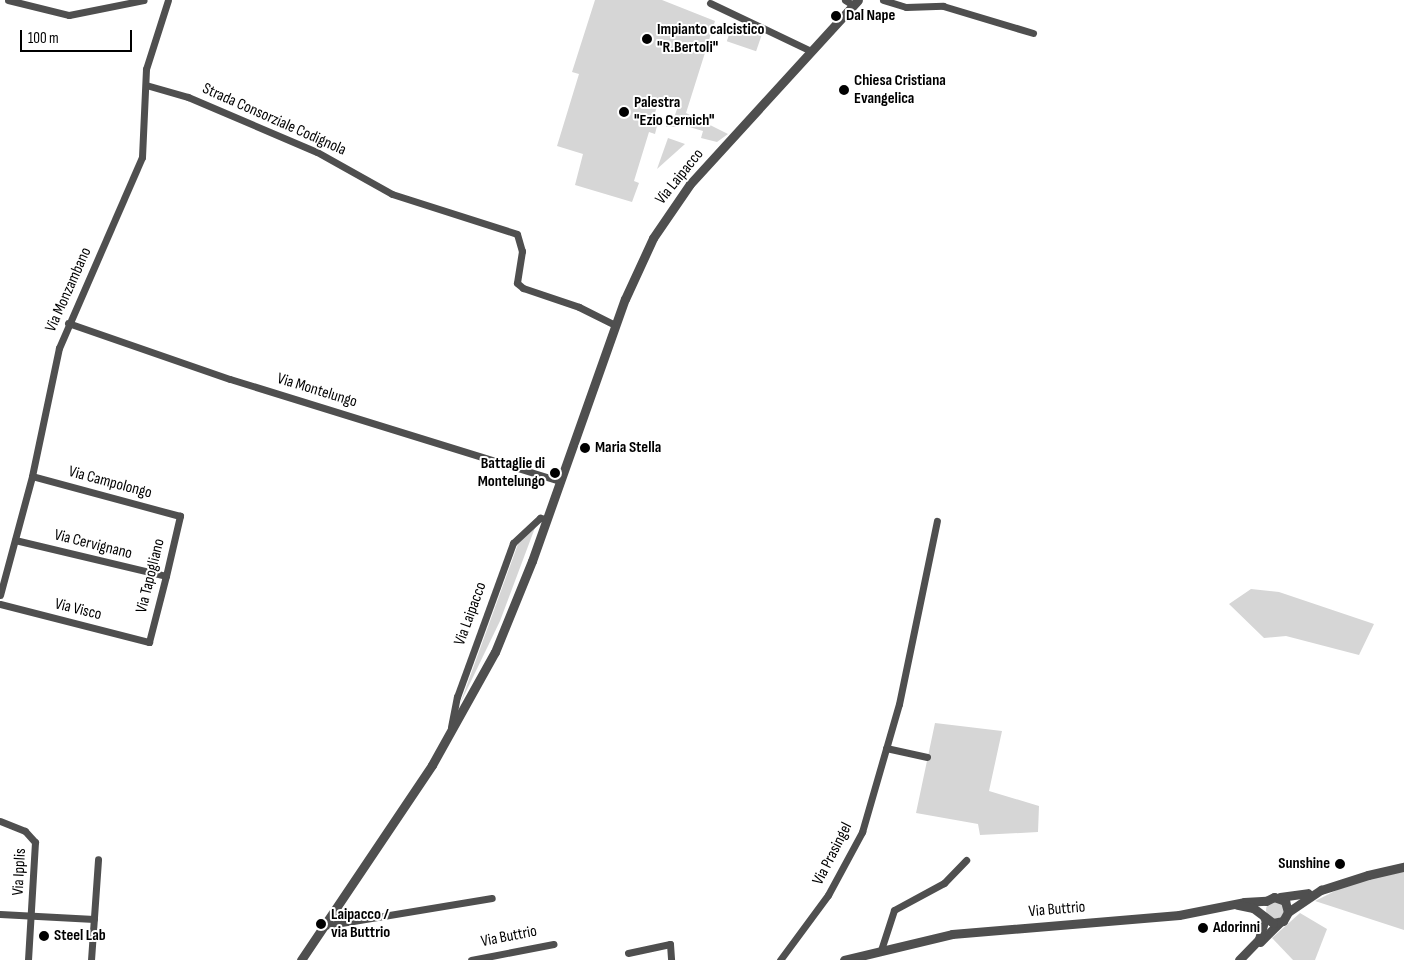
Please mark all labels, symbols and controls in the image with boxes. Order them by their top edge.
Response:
place label: Dal Nape [846,6,895,26]
marker: Dal Nape [830,10,842,22]
scale bar [22,20,135,52]
place label: Impianto calcistico "R.Bertoli" [657,20,765,58]
text: 100 m [28,29,59,48]
marker: Impianto calcistico "R.Bertoli" [641,33,653,45]
place label: Chiesa Cristiana Evangelica [854,71,946,109]
street label: Strada Consorziale Codignola [199,80,349,160]
marker: Chiesa Cristiana Evangelica [838,84,850,96]
place label: Palestra "Ezio Cernich" [634,93,715,131]
marker: Palestra "Ezio Cernich" [618,106,630,118]
street label: Via Laipacco [652,145,708,209]
street label: Via Monzambano [42,245,96,335]
street label: Via Montelungo [275,370,359,412]
place label: Maria Stella [595,438,661,458]
marker: Maria Stella [579,442,591,454]
place label: Battaglie di Montelungo [478,454,545,492]
street label: Via Campolongo [66,463,154,503]
marker: Battaglie di Montelungo [549,467,561,479]
street label: Via Cervignano [52,526,134,564]
street label: Via Tapogliano [132,537,170,615]
street label: Via Laipacco [451,580,491,648]
street label: Via Visco [52,595,104,625]
street label: Via Prasingel [809,820,857,888]
street label: Via Ipplis [9,848,31,896]
place label: Sunshine [1278,854,1330,874]
marker: Sunshine [1334,858,1346,870]
street label: Via Buttrio [1028,898,1086,922]
place label: Laipacco / via Buttrio [331,905,390,943]
marker: Laipacco / via Buttrio [315,918,327,930]
place label: Adorinni [1213,918,1260,938]
street label: Via Buttrio [479,922,539,952]
marker: Adorinni [1197,922,1209,934]
place label: Steel Lab [54,926,106,946]
marker: Steel Lab [38,930,50,942]

